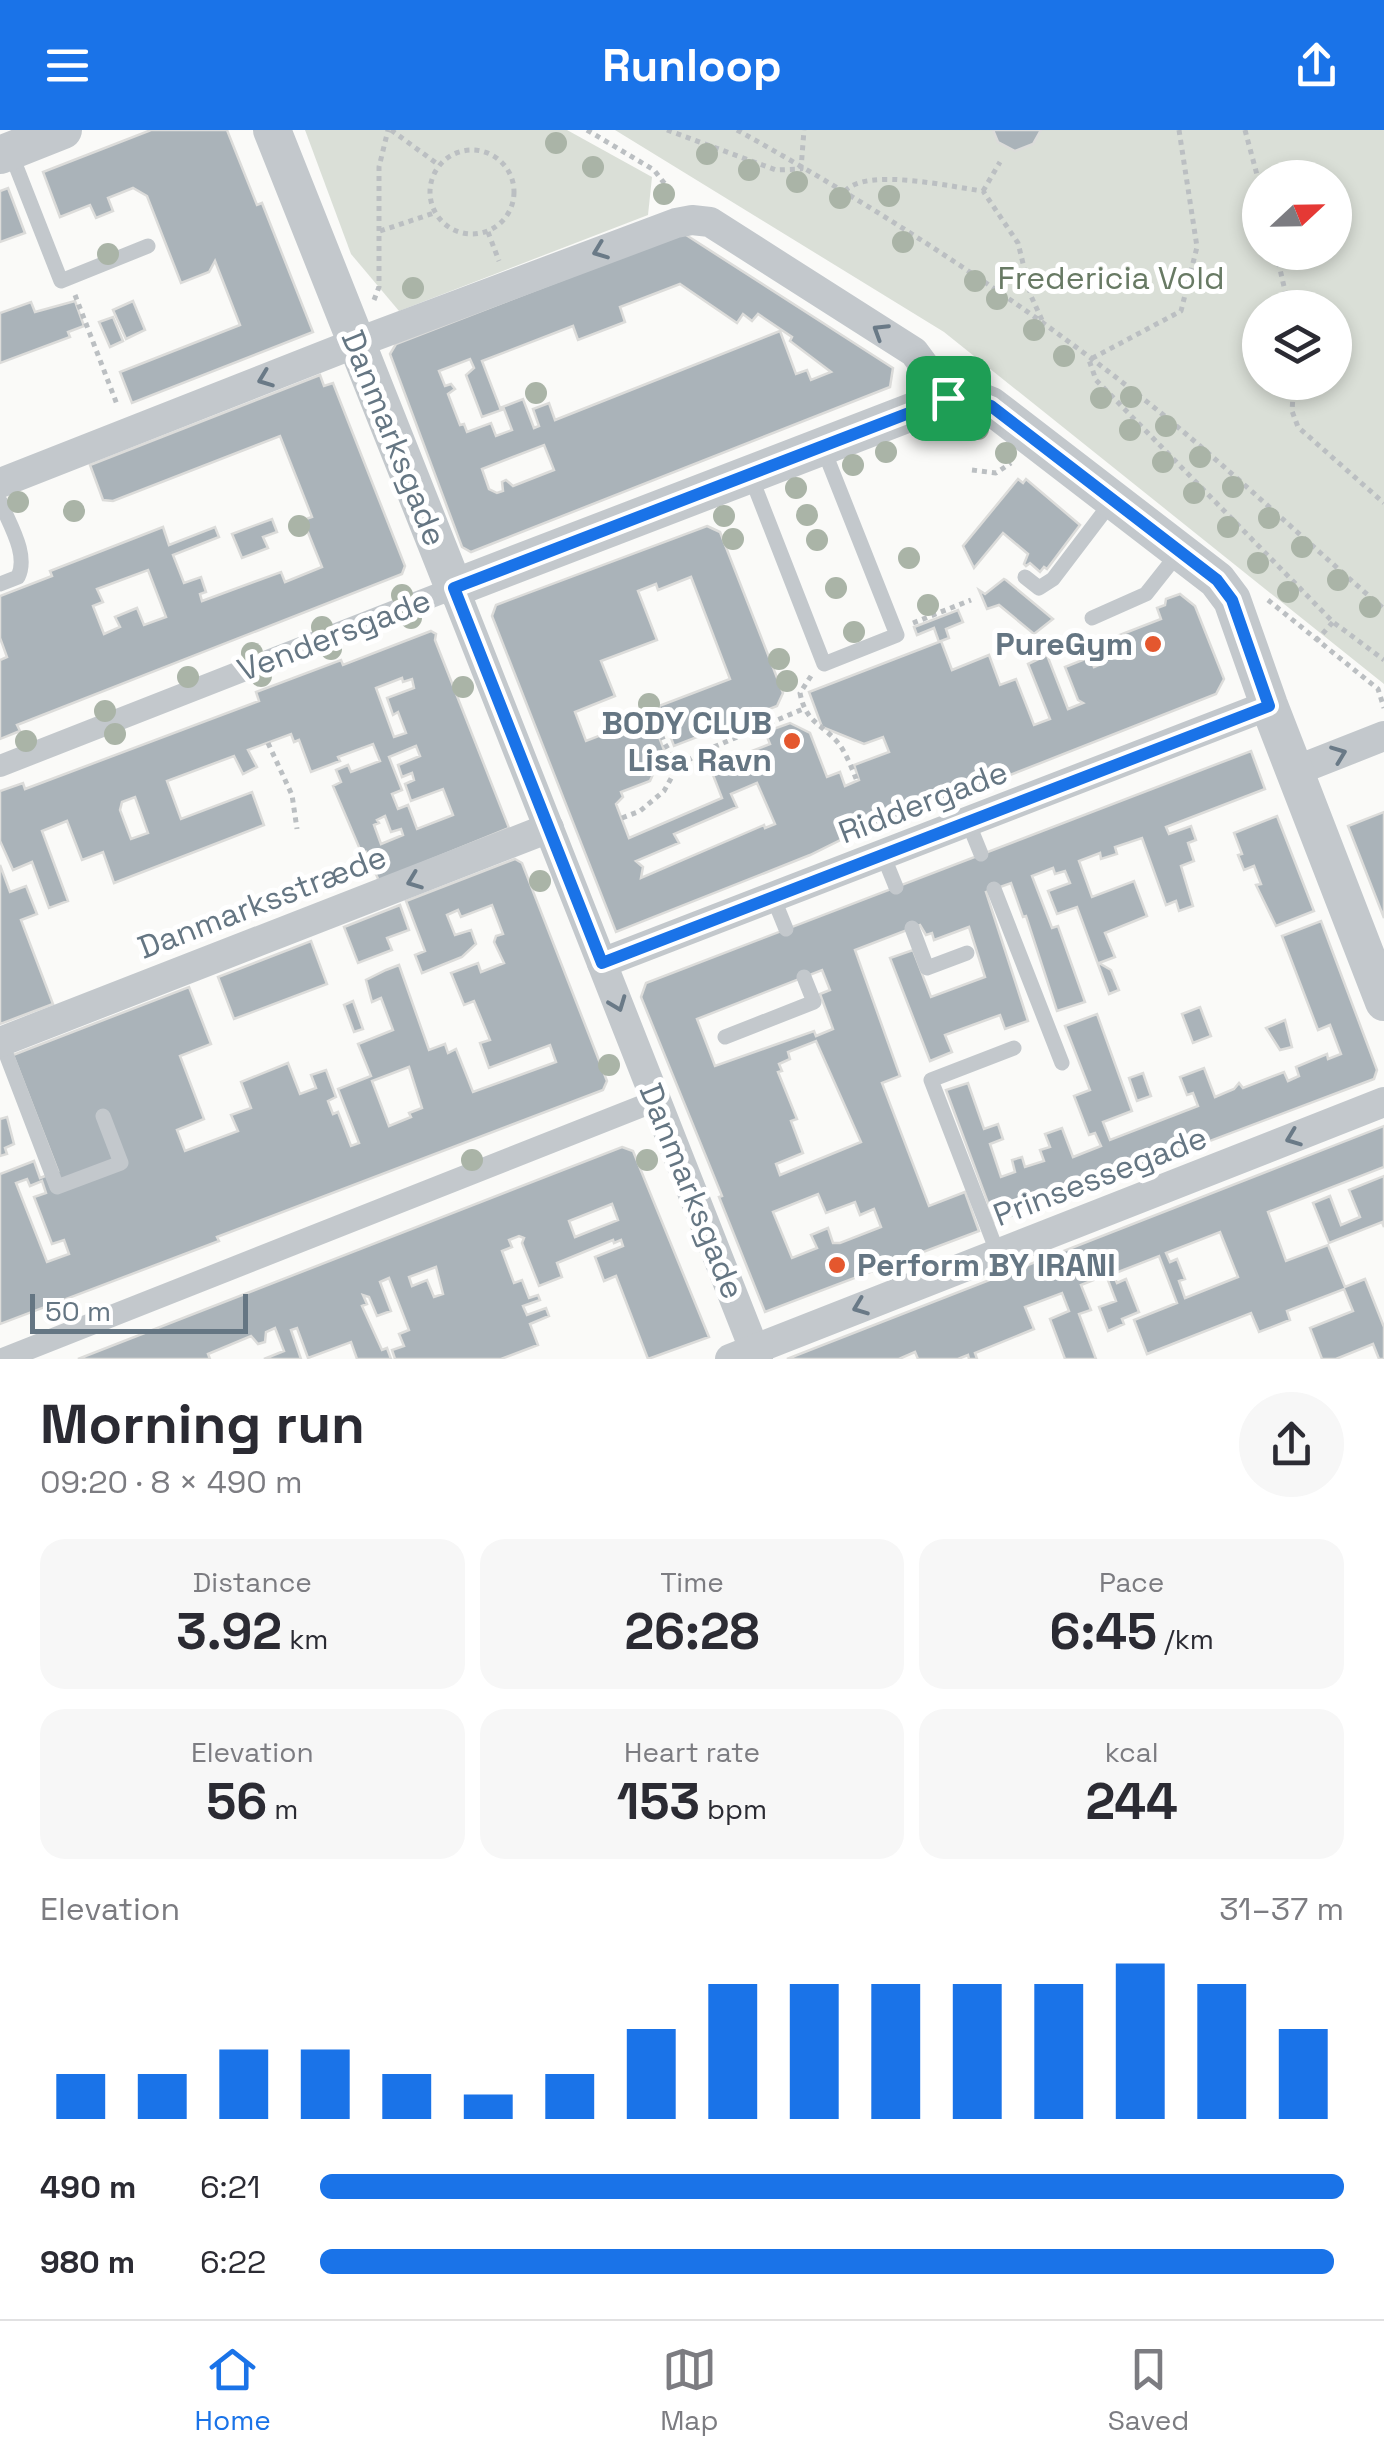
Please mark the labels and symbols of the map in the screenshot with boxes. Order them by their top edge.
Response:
north arrow [1242,160,1352,270]
one-way arrow [592,239,610,259]
park label: Fredericia Vold [997,258,1225,298]
street label: Danmarksgade [333,324,455,552]
one-way arrow [873,324,891,343]
pin [906,356,991,441]
one-way arrow [257,367,275,387]
street label: Vendersgade [232,580,436,690]
place label: PureGym [995,624,1133,664]
marker: PureGym [1142,633,1164,655]
place label: BODY CLUB Lisa Ravn [602,703,772,780]
marker: BODY CLUB Lisa Ravn [781,730,803,752]
one-way arrow [1330,745,1347,765]
street label: Riddergade [833,751,1013,853]
street label: Danmarksstræde [132,836,392,968]
one-way arrow [406,869,423,889]
one-way arrow [606,995,626,1012]
street label: Danmarksgade [631,1077,753,1305]
street label: Prinsessegade [988,1117,1212,1235]
one-way arrow [1286,1126,1303,1146]
place label: Perform BY IRANI [857,1245,1116,1285]
marker: Perform BY IRANI [826,1254,848,1276]
scale bar [30,1289,248,1334]
one-way arrow [853,1296,870,1316]

